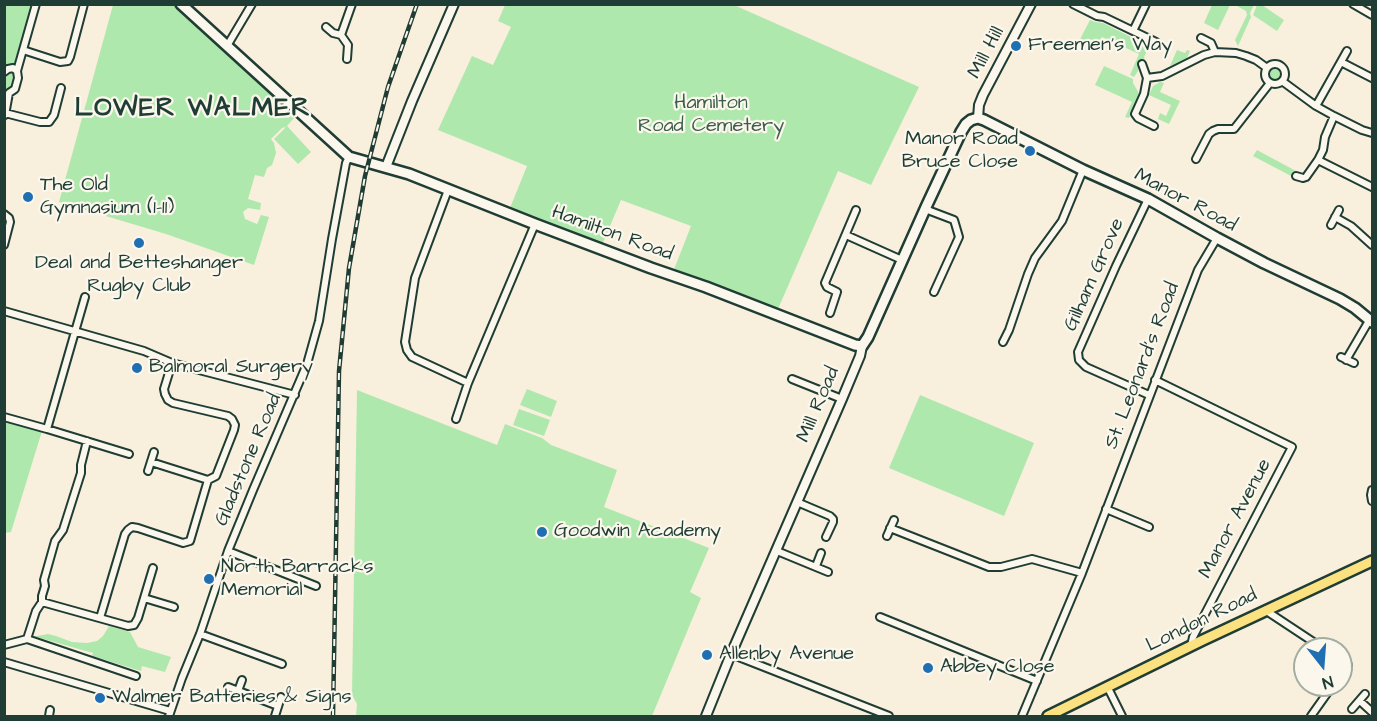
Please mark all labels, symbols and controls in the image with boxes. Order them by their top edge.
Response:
street label: Mill Hill [963,23,1011,83]
place label: Freemen's Way [1028,34,1172,58]
marker: Freemen's Way [1009,39,1023,53]
park label: Hamilton Road Cemetery [638,92,784,139]
district label: LOWER WALMER [75,94,311,126]
place label: Manor Road Bruce Close [902,128,1018,175]
marker: Manor Road Bruce Close [1023,144,1037,158]
street label: Manor Road [1130,164,1240,238]
place label: The Old Gymnasium (1-11) [40,174,174,221]
marker: The Old Gymnasium (1-11) [21,190,35,204]
street label: Hamilton Road [548,201,676,267]
street label: Gilham Grove [1059,215,1131,335]
marker: Deal and Betteshanger Rugby Club [132,236,146,250]
place label: Deal and Betteshanger Rugby Club [35,252,243,299]
street label: St. Leonard's Road [1100,279,1186,453]
place label: Balmoral Surgery [149,356,313,380]
marker: Balmoral Surgery [130,361,144,375]
street label: Mill Road [792,364,846,446]
street label: Gladstone Road [210,390,288,530]
street label: Manor Avenue [1194,455,1278,583]
place label: Goodwin Academy [554,520,721,544]
marker: Goodwin Academy [535,525,549,539]
place label: North Barracks Memorial [221,556,373,603]
marker: North Barracks Memorial [202,572,216,586]
street label: London Road [1143,584,1261,658]
north arrow [1293,637,1353,697]
place label: Allenby Avenue [719,643,854,667]
marker: Allenby Avenue [700,648,714,662]
place label: Abbey Close [940,656,1054,680]
marker: Abbey Close [921,661,935,675]
text: N [1320,670,1336,694]
place label: Walmer Batteries & Signs [112,686,352,710]
marker: Walmer Batteries & Signs [93,691,107,705]

